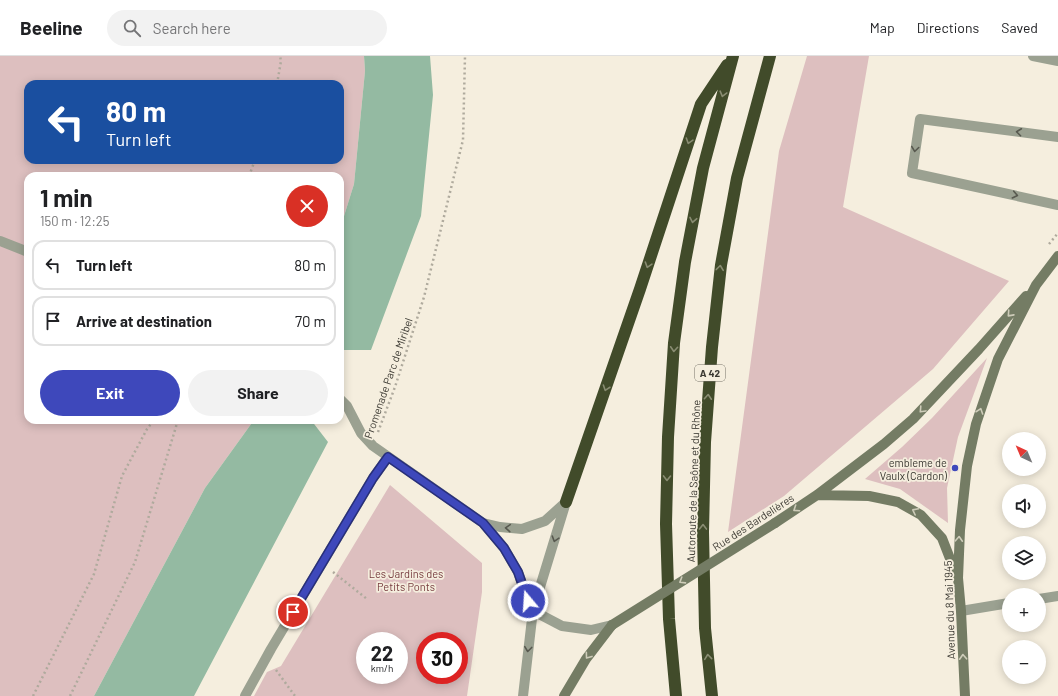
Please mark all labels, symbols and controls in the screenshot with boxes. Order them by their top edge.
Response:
search box [107,10,387,46]
text: Beeline [20,16,83,39]
icon: search [121,17,143,39]
text: Search here [153,19,231,37]
text: Map [870,19,895,36]
text: Directions [917,19,979,36]
text: Saved [1001,19,1038,36]
one-way arrow [719,90,728,97]
text: 80 m [106,94,166,128]
icon: left [40,96,92,148]
text: Turn left [106,128,172,150]
one-way arrow [1016,128,1022,137]
one-way arrow [685,138,694,145]
one-way arrow [912,146,920,152]
text: 1 min [40,183,93,212]
button: close [286,185,328,227]
one-way arrow [1012,191,1019,199]
text: 150 m · 12:25 [40,213,109,229]
one-way arrow [689,217,698,223]
icon: left [42,254,64,276]
text: Turn left [76,256,132,274]
text: 80 m [294,256,326,274]
one-way arrow [644,261,653,268]
one-way arrow [715,265,724,271]
icon: arrive [42,310,64,332]
one-way arrow [1007,310,1014,317]
text: Arrive at destination [76,312,212,330]
text: 70 m [295,312,326,330]
street label: Promenade Parc de Miribel [361,316,415,440]
one-way arrow [669,346,678,352]
road number: A 42 [695,365,725,381]
button: Exit [40,370,180,416]
button: Share [188,370,328,416]
one-way arrow [602,384,610,391]
one-way arrow [704,394,713,401]
street label: Autoroute de la Saône et du Rhône [684,399,702,563]
one-way arrow [919,405,926,413]
one-way arrow [976,407,984,414]
north arrow [1002,432,1046,476]
map controls [1002,432,1046,684]
place label: embleme de Vaulx (Cardon) [880,456,947,482]
marker: embleme de Vaulx (Cardon) [950,463,960,473]
one-way arrow [663,475,671,481]
button: sound [1002,484,1046,528]
street label: Rue des Bardelières [710,491,796,553]
one-way arrow [793,504,800,512]
one-way arrow [912,508,919,516]
one-way arrow [505,523,511,532]
one-way arrow [699,524,707,530]
one-way arrow [551,535,560,542]
one-way arrow [955,536,964,542]
button: layers [1002,536,1046,580]
street label: Avenue du 8 Mai 1945 [941,560,957,660]
park label: Les Jardins des Petits Ponts [369,567,443,593]
one-way arrow [679,576,686,584]
position arrow [507,580,549,622]
button: + [1002,588,1046,632]
pin [276,595,310,629]
icon: arrive [282,601,304,623]
speed limit sign: 30 [416,632,468,684]
button: − [1002,640,1046,684]
text: 22 [371,641,393,665]
one-way arrow [524,646,533,652]
one-way arrow [586,652,593,659]
one-way arrow [704,654,713,660]
one-way arrow [959,654,967,660]
text: km/h [371,662,393,674]

